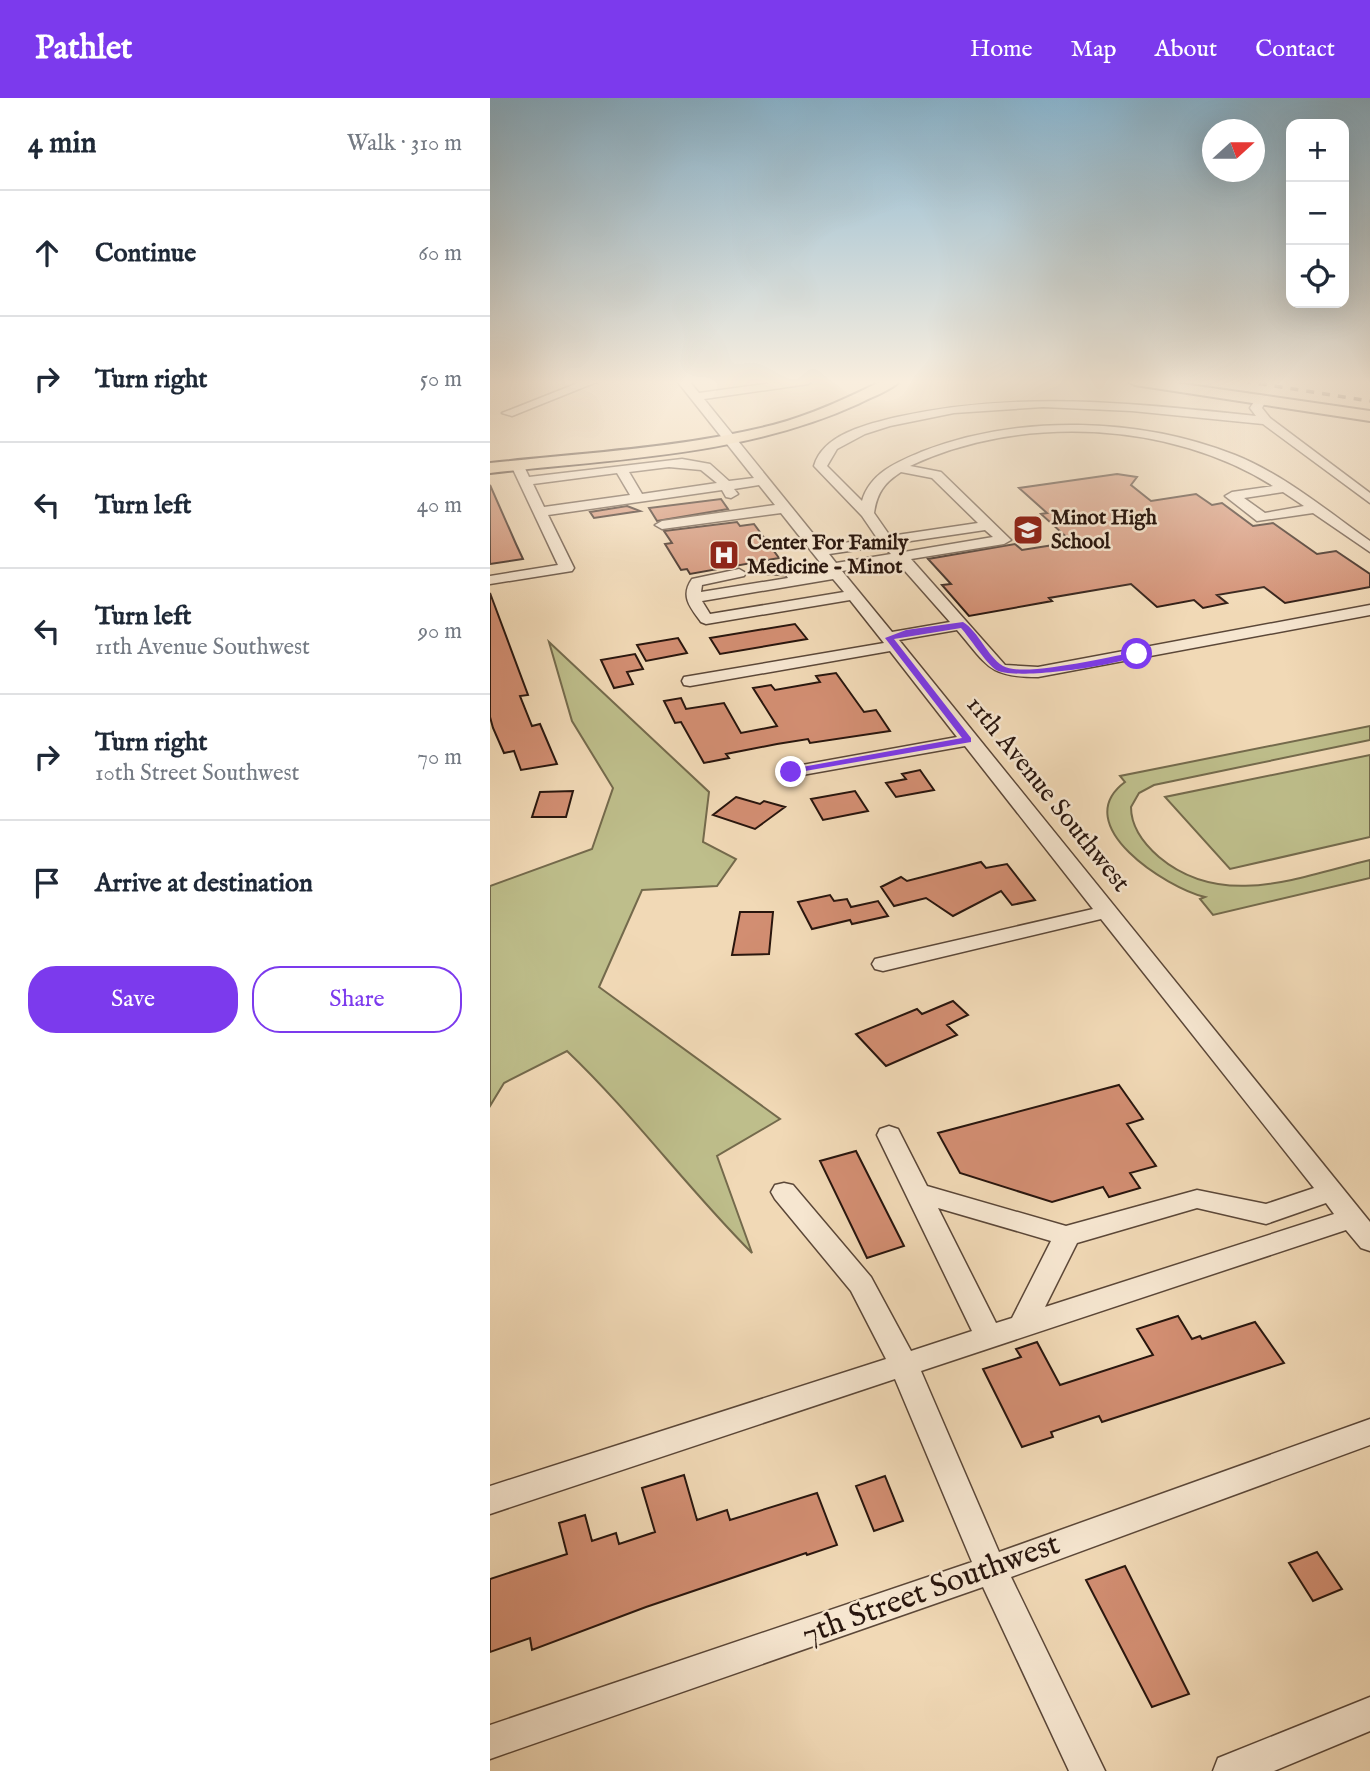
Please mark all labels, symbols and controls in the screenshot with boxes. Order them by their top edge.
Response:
text: Pathlet [35,28,132,70]
text: Home [970,34,1033,65]
text: Map [1071,34,1117,65]
text: About [1155,34,1217,65]
text: Contact [1255,34,1335,65]
north arrow [1202,119,1265,182]
map controls [1286,119,1349,308]
button: + [1286,119,1349,182]
text: 4 min [28,125,96,163]
text: Walk · 310 m [347,129,462,158]
button: − [1286,182,1349,245]
icon: ahead [28,234,66,272]
text: Continue [95,237,196,270]
text: 60 m [418,239,462,268]
button: locate [1286,245,1349,308]
icon: right [28,360,66,398]
text: Turn right [95,363,208,396]
text: 50 m [420,365,462,394]
icon: left [28,486,66,524]
text: Turn left [95,489,192,522]
text: 40 m [417,491,462,520]
place label: Minot High School [1051,505,1158,556]
school or university icon: Minot High School [1011,513,1045,547]
place label: Center For Family Medicine - Minot [747,530,909,581]
hospital icon: Center For Family Medicine - Minot [707,538,741,572]
text: Turn left [95,600,192,633]
icon: left [28,612,66,650]
text: 90 m [418,617,462,646]
text: 11th Avenue Southwest [95,633,310,662]
route start [1121,638,1152,669]
street label: 11th Avenue Southwest [959,689,1137,899]
text: Turn right [95,726,208,759]
icon: right [28,738,66,776]
text: 70 m [417,743,462,772]
route end [775,756,806,787]
text: 10th Street Southwest [95,759,299,788]
icon: arrive [28,864,66,902]
text: Arrive at destination [95,867,313,900]
button: Save [28,966,238,1033]
button: Share [252,966,462,1033]
street label: 7th Street Southwest [796,1524,1066,1656]

